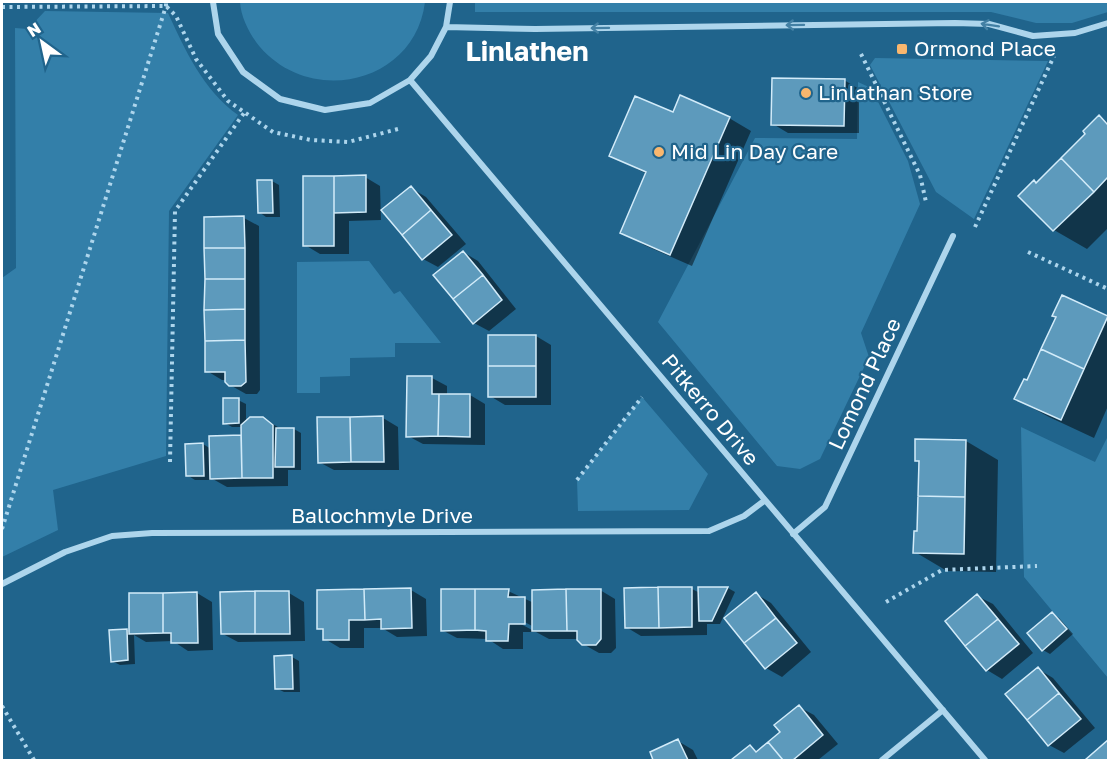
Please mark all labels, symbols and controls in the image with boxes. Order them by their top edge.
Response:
north arrow [12,12,72,72]
text: N [23,18,44,41]
one-way arrow [786,19,806,31]
one-way arrow [981,19,1000,30]
one-way arrow [591,22,611,34]
district label: Linlathen [465,35,589,67]
place label: Ormond Place [914,35,1056,61]
marker: Ormond Place [895,42,909,56]
place label: Linlathan Store [818,79,972,105]
marker: Linlathan Store [799,86,813,100]
place label: Mid Lin Day Care [671,138,838,164]
marker: Mid Lin Day Care [652,145,666,159]
street label: Lomond Place [822,313,906,454]
street label: Pitkerro Drive [657,348,765,470]
street label: Ballochmyle Drive [291,502,473,528]

